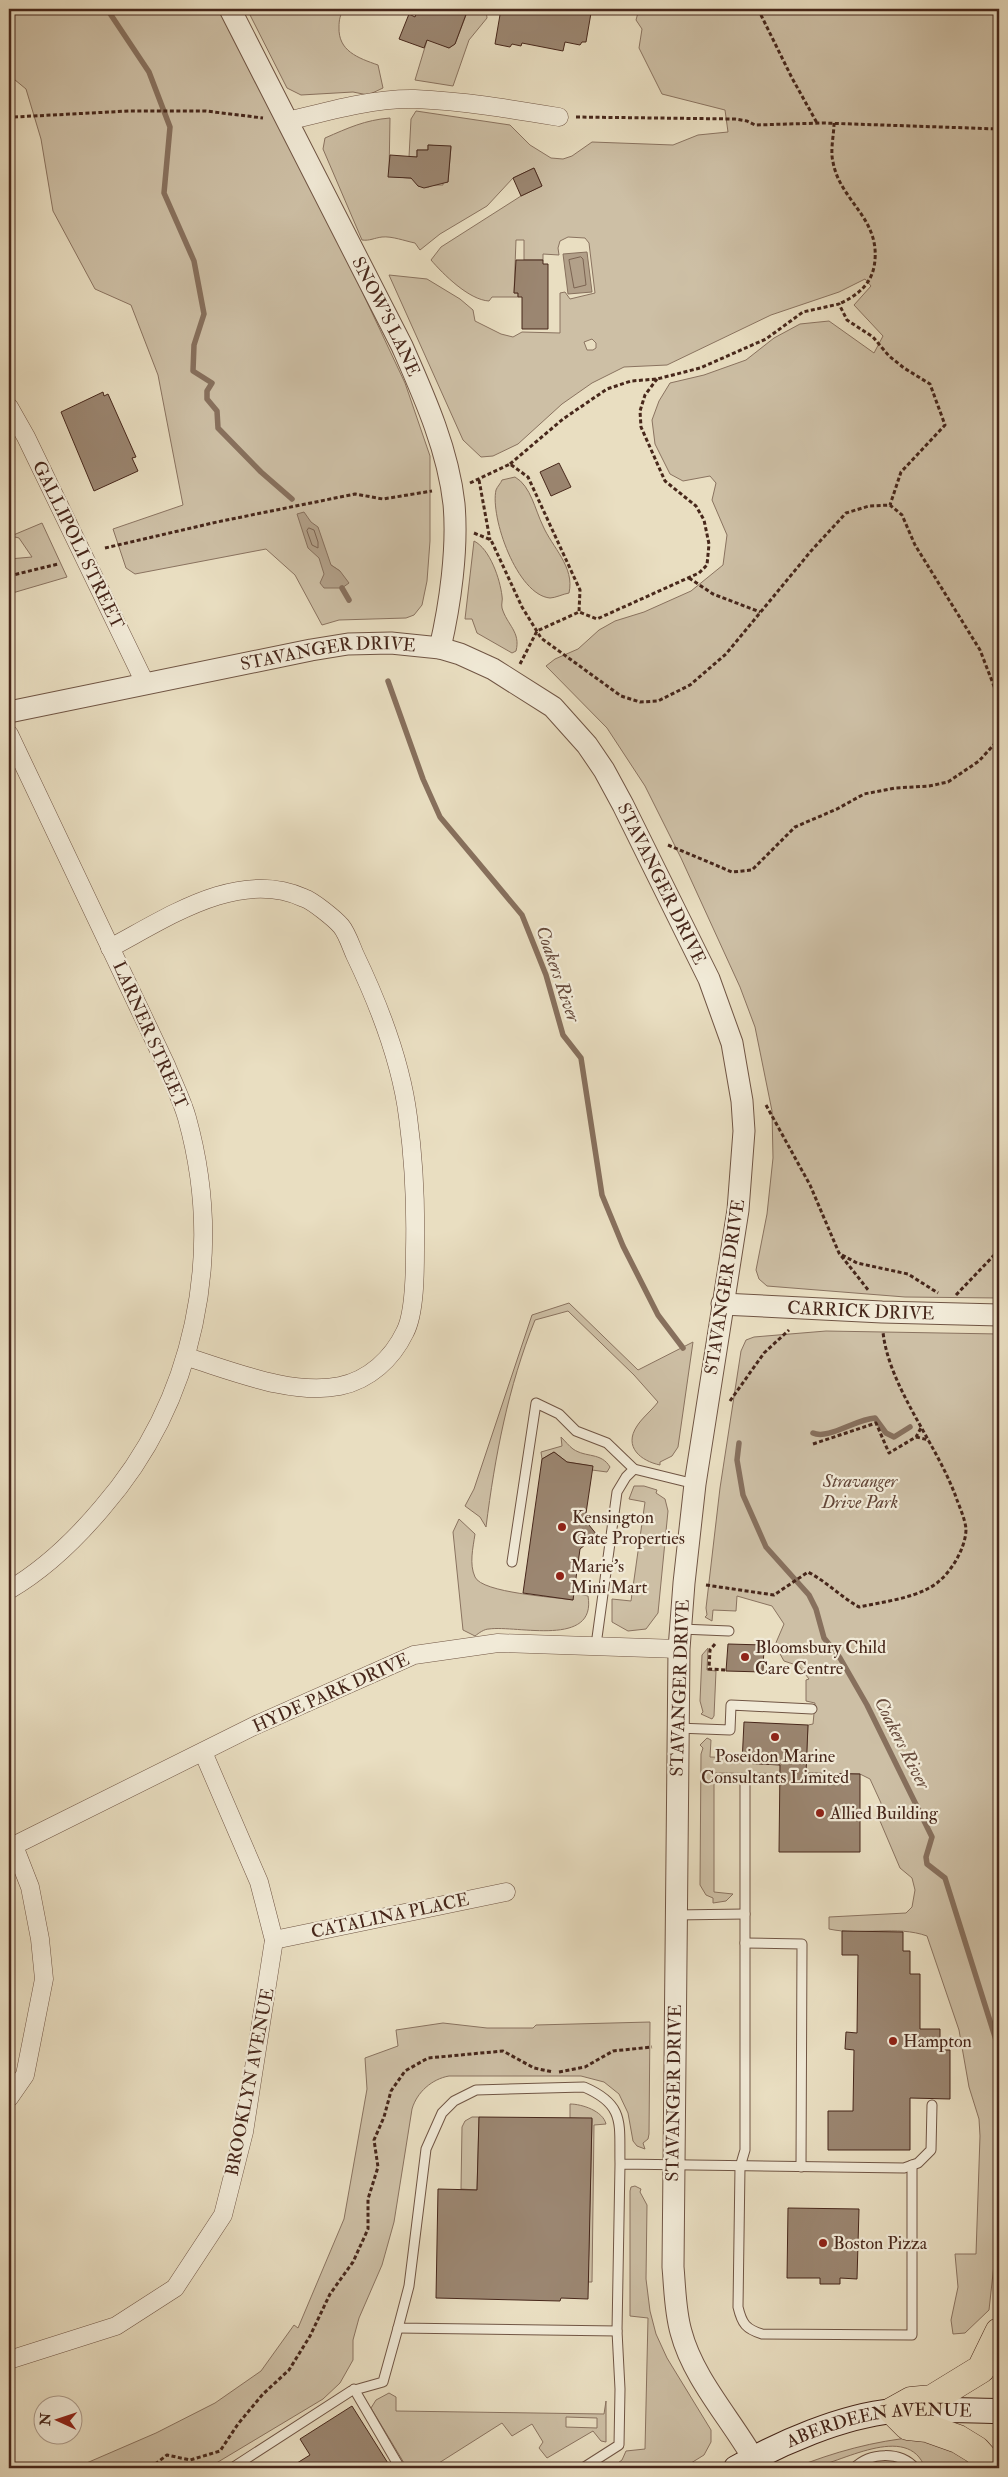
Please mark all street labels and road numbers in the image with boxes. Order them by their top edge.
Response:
street label: SNOW'S LANE [347,253,425,380]
street label: GALLIPOLI STREET [27,457,129,634]
street label: STAVANGER DRIVE [238,631,417,676]
street label: STAVANGER DRIVE [612,799,712,968]
street label: LARNER STREET [107,958,193,1113]
street label: STAVANGER DRIVE [700,1198,750,1376]
street label: CARRICK DRIVE [787,1296,935,1325]
street label: STAVANGER DRIVE [665,1599,695,1777]
street label: HYDE PARK DRIVE [249,1648,413,1738]
street label: CATALINA PLACE [309,1888,471,1944]
street label: BROOKLYN AVENUE [220,1986,280,2178]
street label: STAVANGER DRIVE [661,2004,687,2182]
street label: ABERDEEN AVENUE [782,2398,972,2453]

